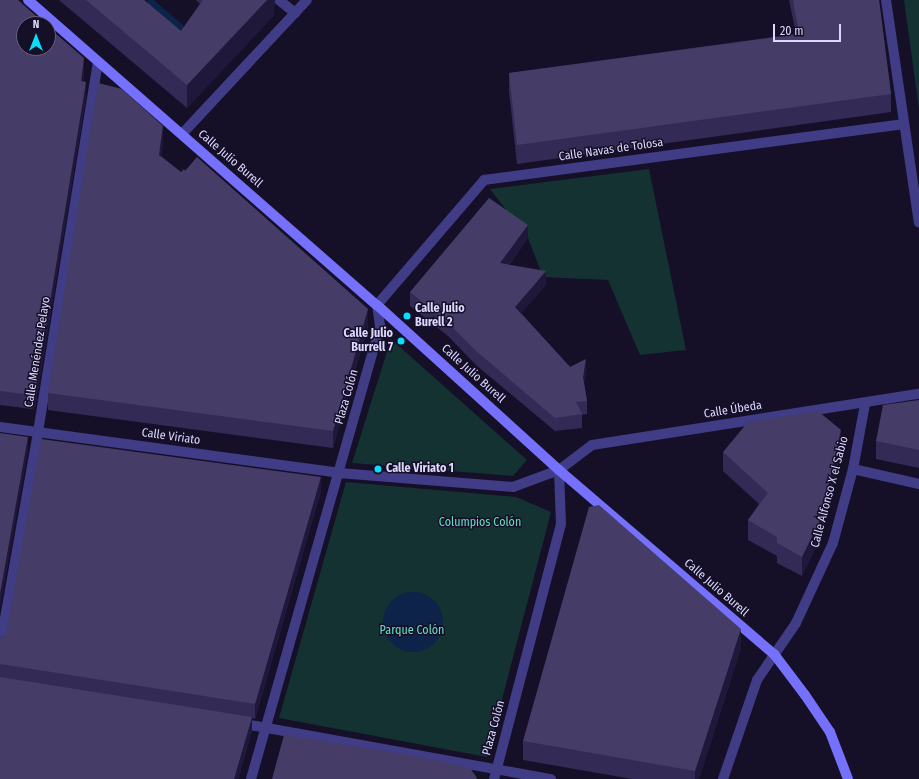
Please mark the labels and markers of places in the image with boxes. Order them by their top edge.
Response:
place label: Calle Julio Burell 2 [415,302,465,330]
marker: Calle Julio Burell 2 [402,311,412,321]
place label: Calle Julio Burrell 7 [343,327,393,355]
marker: Calle Julio Burrell 7 [396,336,406,346]
place label: Calle Viriato 1 [386,462,454,476]
marker: Calle Viriato 1 [373,464,383,474]

